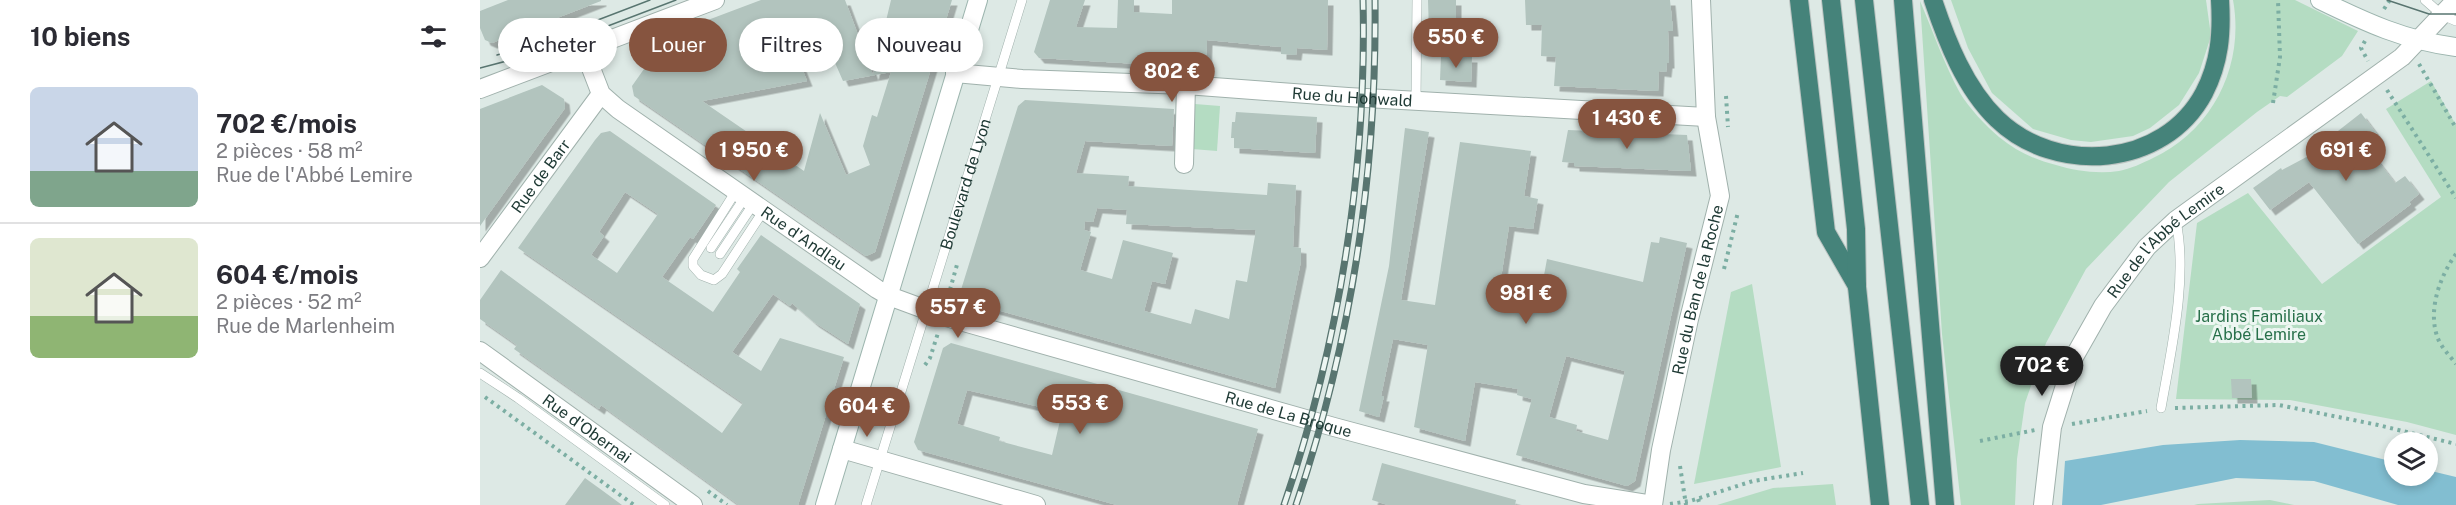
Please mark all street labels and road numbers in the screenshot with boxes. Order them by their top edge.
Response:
street label: Rue du Hohwald [1291,84,1413,111]
street label: Boulevard de Lyon [936,116,995,252]
street label: Rue de Barr [507,135,574,217]
street label: Rue de l'Abbé Lemire [2103,179,2228,302]
street label: Rue d'Andlau [757,202,850,275]
street label: Rue du Ban de la Roche [1668,203,1727,377]
street label: Rue de La Broque [1223,388,1354,441]
street label: Rue d'Obernai [539,390,635,467]

